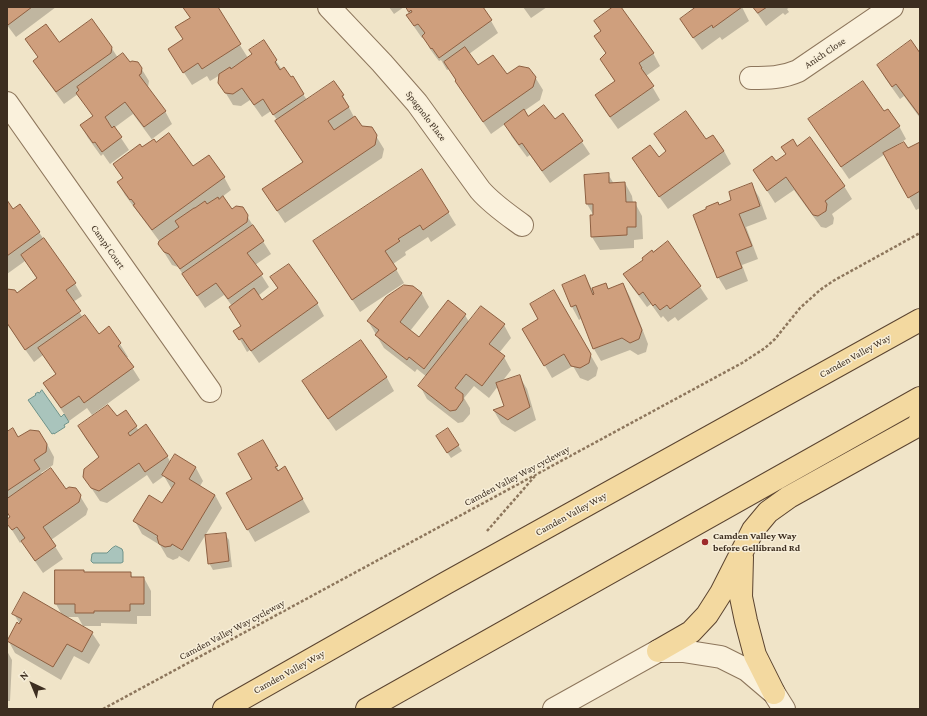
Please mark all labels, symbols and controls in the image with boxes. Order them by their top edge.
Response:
street label: Anich Close [802,35,848,71]
street label: Spagnolo Place [403,88,449,144]
street label: Campi Court [88,223,128,271]
street label: Camden Valley Way [817,332,893,380]
street label: Camden Valley Way cycleway [462,443,572,509]
street label: Camden Valley Way [533,490,609,538]
place label: Camden Valley Way before Gellibrand Rd [713,530,800,554]
marker: Camden Valley Way before Gellibrand Rd [700,537,710,547]
street label: Camden Valley Way cycleway [177,597,287,663]
street label: Camden Valley Way [251,648,327,696]
north arrow [12,664,52,704]
text: N [17,668,31,682]

